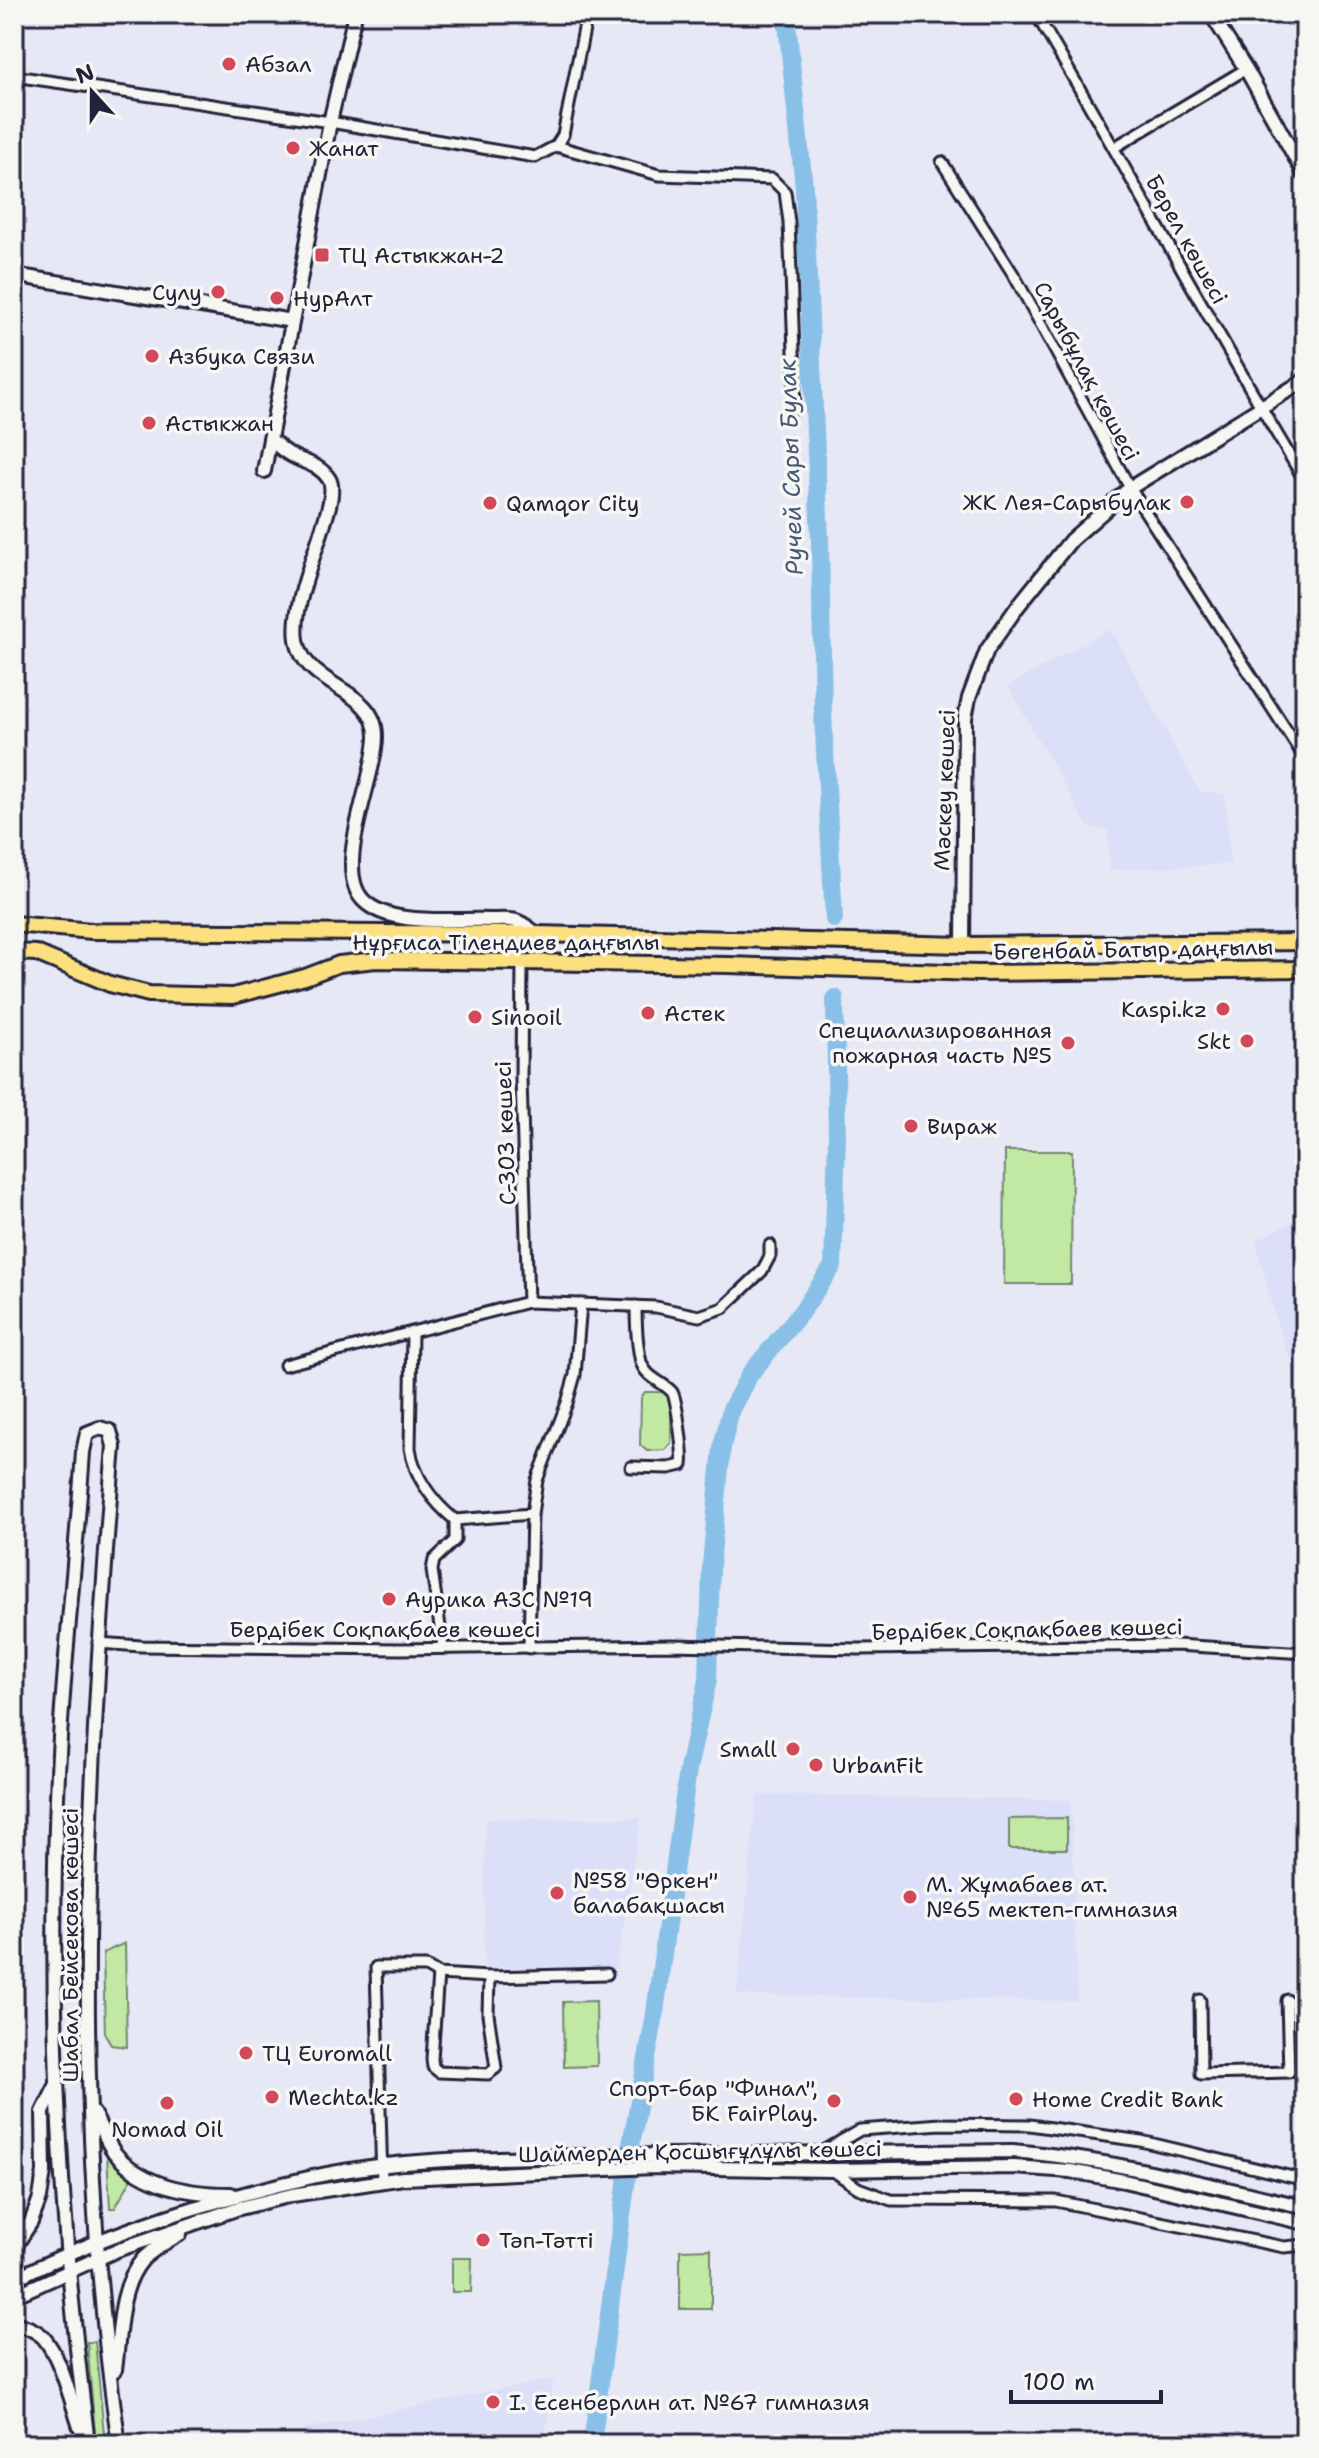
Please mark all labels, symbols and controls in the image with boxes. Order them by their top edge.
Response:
place label: Абзал [245,50,311,79]
north arrow [52,52,132,132]
marker: Абзал [220,55,238,73]
text: N [72,57,98,90]
place label: Жанат [309,134,379,163]
marker: Жанат [284,139,302,157]
street label: Берел көшесі [1139,169,1234,309]
place label: ТЦ Астыкжан-2 [338,241,505,270]
marker: ТЦ Астыкжан-2 [313,246,331,264]
street label: Сарыбұлақ көшесі [1027,277,1146,466]
place label: Сулу [152,278,202,307]
marker: Сулу [209,283,227,301]
place label: НурАлт [293,284,373,313]
marker: НурАлт [268,289,286,307]
place label: Азбука Связи [168,342,315,371]
marker: Азбука Связи [143,347,161,365]
water label: Ручей Сары Булак [771,357,811,576]
place label: Астыкжан [165,409,274,438]
marker: Астыкжан [140,414,158,432]
place label: ЖК Лея-Сарыбулак [963,488,1171,517]
place label: Qamqor City [506,489,639,518]
marker: ЖК Лея-Сарыбулак [1178,493,1196,511]
marker: Qamqor City [481,494,499,512]
street label: Мәскеу көшесі [927,709,962,871]
street label: Нұрғиса Тілендиев даңғылы [352,928,660,957]
street label: Бөгенбай Батыр даңғылы [992,933,1274,966]
place label: Kaspi.kz [1121,995,1207,1024]
place label: Астек [664,999,725,1028]
marker: Kaspi.kz [1214,1000,1232,1018]
place label: Sinooil [491,1003,562,1032]
marker: Астек [639,1004,657,1022]
marker: Sinooil [466,1008,484,1026]
place label: Специализированная пожарная часть №5 [818,1016,1052,1070]
place label: Skt [1197,1027,1231,1056]
marker: Skt [1238,1032,1256,1050]
marker: Специализированная пожарная часть №5 [1059,1034,1077,1052]
street label: С-303 көшесі [488,1060,523,1206]
place label: Вираж [927,1112,997,1141]
marker: Вираж [902,1117,920,1135]
place label: Аурика АЗС №19 [405,1585,593,1614]
marker: Аурика АЗС №19 [380,1590,398,1608]
street label: Бердібек Соқпақбаев көшесі [871,1612,1183,1647]
street label: Бердібек Соқпақбаев көшесі [229,1615,541,1644]
place label: Small [720,1735,777,1764]
marker: Small [784,1740,802,1758]
place label: UrbanFit [832,1751,924,1780]
marker: UrbanFit [807,1756,825,1774]
street label: Шабал Бейсекова көшесі [56,1807,85,2083]
place label: №58 "Өркен" балабақшасы [573,1866,725,1920]
place label: М. Жұмабаев ат. №65 мектеп-гимназия [926,1870,1178,1924]
marker: №58 "Өркен" балабақшасы [548,1884,566,1902]
marker: М. Жұмабаев ат. №65 мектеп-гимназия [901,1888,919,1906]
place label: ТЦ Euromall [262,2039,392,2068]
marker: ТЦ Euromall [237,2044,255,2062]
place label: Спорт-бар "Финал", БК FairPlay. [609,2074,818,2128]
place label: Mechta.kz [288,2083,399,2112]
place label: Home Credit Bank [1032,2085,1224,2114]
marker: Mechta.kz [263,2088,281,2106]
marker: Home Credit Bank [1007,2090,1025,2108]
marker: Спорт-бар "Финал", БК FairPlay. [825,2092,843,2110]
marker: Nomad Oil [158,2094,176,2112]
place label: Nomad Oil [111,2115,223,2144]
street label: Шаймерден Қосшығұлұлы көшесі [518,2134,882,2169]
place label: Тәп-Тәтті [499,2226,594,2255]
marker: Тәп-Тәтті [474,2231,492,2249]
scale bar [1011,2354,1161,2404]
text: 100 m [1023,2366,1095,2398]
place label: І. Есенберлин ат. №67 гимназия [509,2388,870,2417]
marker: І. Есенберлин ат. №67 гимназия [484,2393,502,2411]

